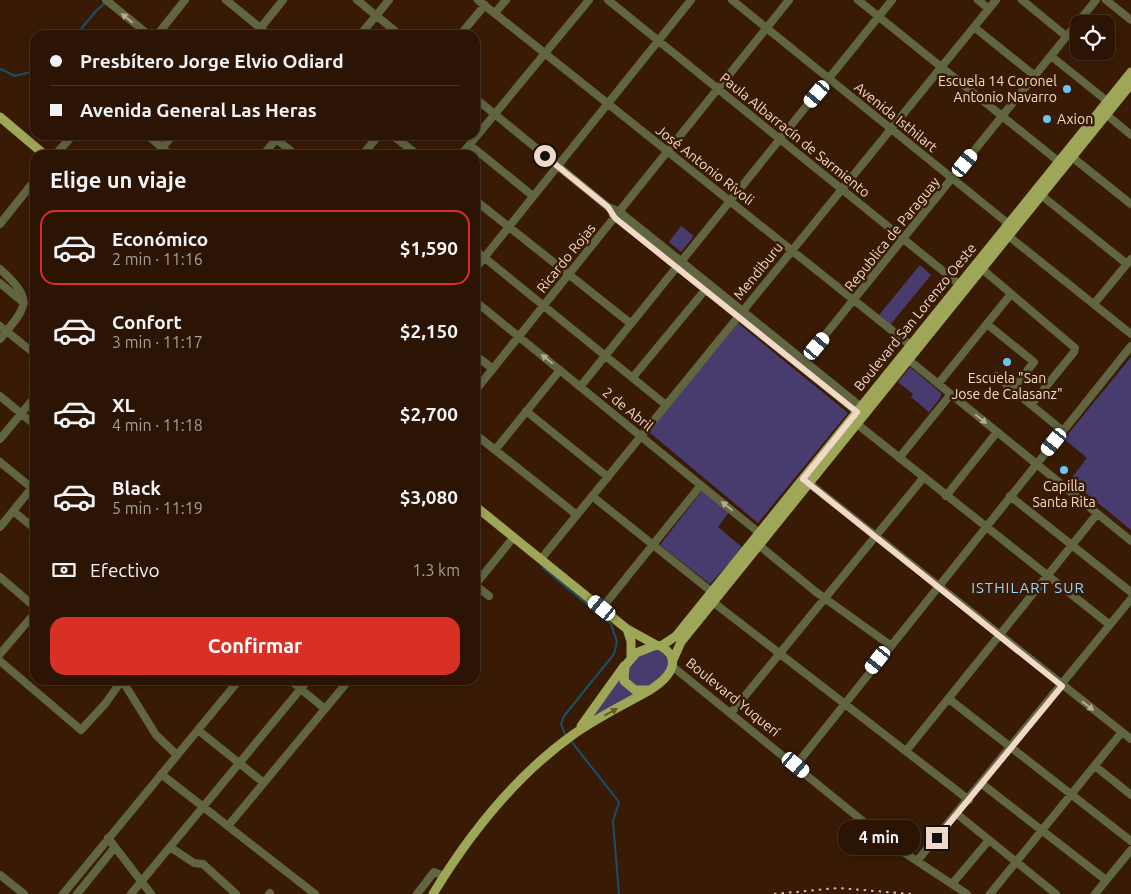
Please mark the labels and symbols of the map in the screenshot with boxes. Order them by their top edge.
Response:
one-way arrow [121,12,134,23]
street label: Paula Albarracín de Sarmiento [717,69,873,201]
place label: Escuela 14 Coronel Antonio Navarro [938,73,1057,105]
car [801,78,832,110]
street label: Avenida Isthilart [851,79,941,156]
marker: Escuela 14 Coronel Antonio Navarro [1061,83,1073,95]
place label: Axion [1057,111,1093,127]
marker: Axion [1041,113,1053,125]
street label: José Antonio Rívoli [653,122,757,208]
route start [534,145,556,167]
car [949,147,980,179]
street label: Republica de Paraguay [841,174,943,294]
street label: Ricardo Rojas [533,220,599,296]
street label: Mendiburu [730,239,786,303]
street label: Boulevard San Lorenzo Oeste [851,240,979,394]
car [801,330,832,362]
one-way arrow [541,354,554,365]
marker: Escuela "San Jose de Calasanz" [1001,356,1013,368]
place label: Escuela "San Jose de Calasanz" [951,370,1063,402]
street label: 2 de Abril [600,384,657,434]
one-way arrow [974,413,987,424]
car [1038,426,1069,458]
marker: Capilla Santa Rita [1058,464,1070,476]
place label: Capilla Santa Rita [1032,478,1096,510]
one-way arrow [721,501,734,512]
district label: ISTHILART SUR [971,579,1085,596]
car [585,593,618,623]
car [862,644,893,676]
street label: Boulevard Yuquerí [683,654,783,740]
one-way arrow [1081,700,1094,711]
one-way arrow [604,708,619,716]
car [779,750,812,780]
callout: 4 min [837,820,920,856]
route end [926,827,948,849]

